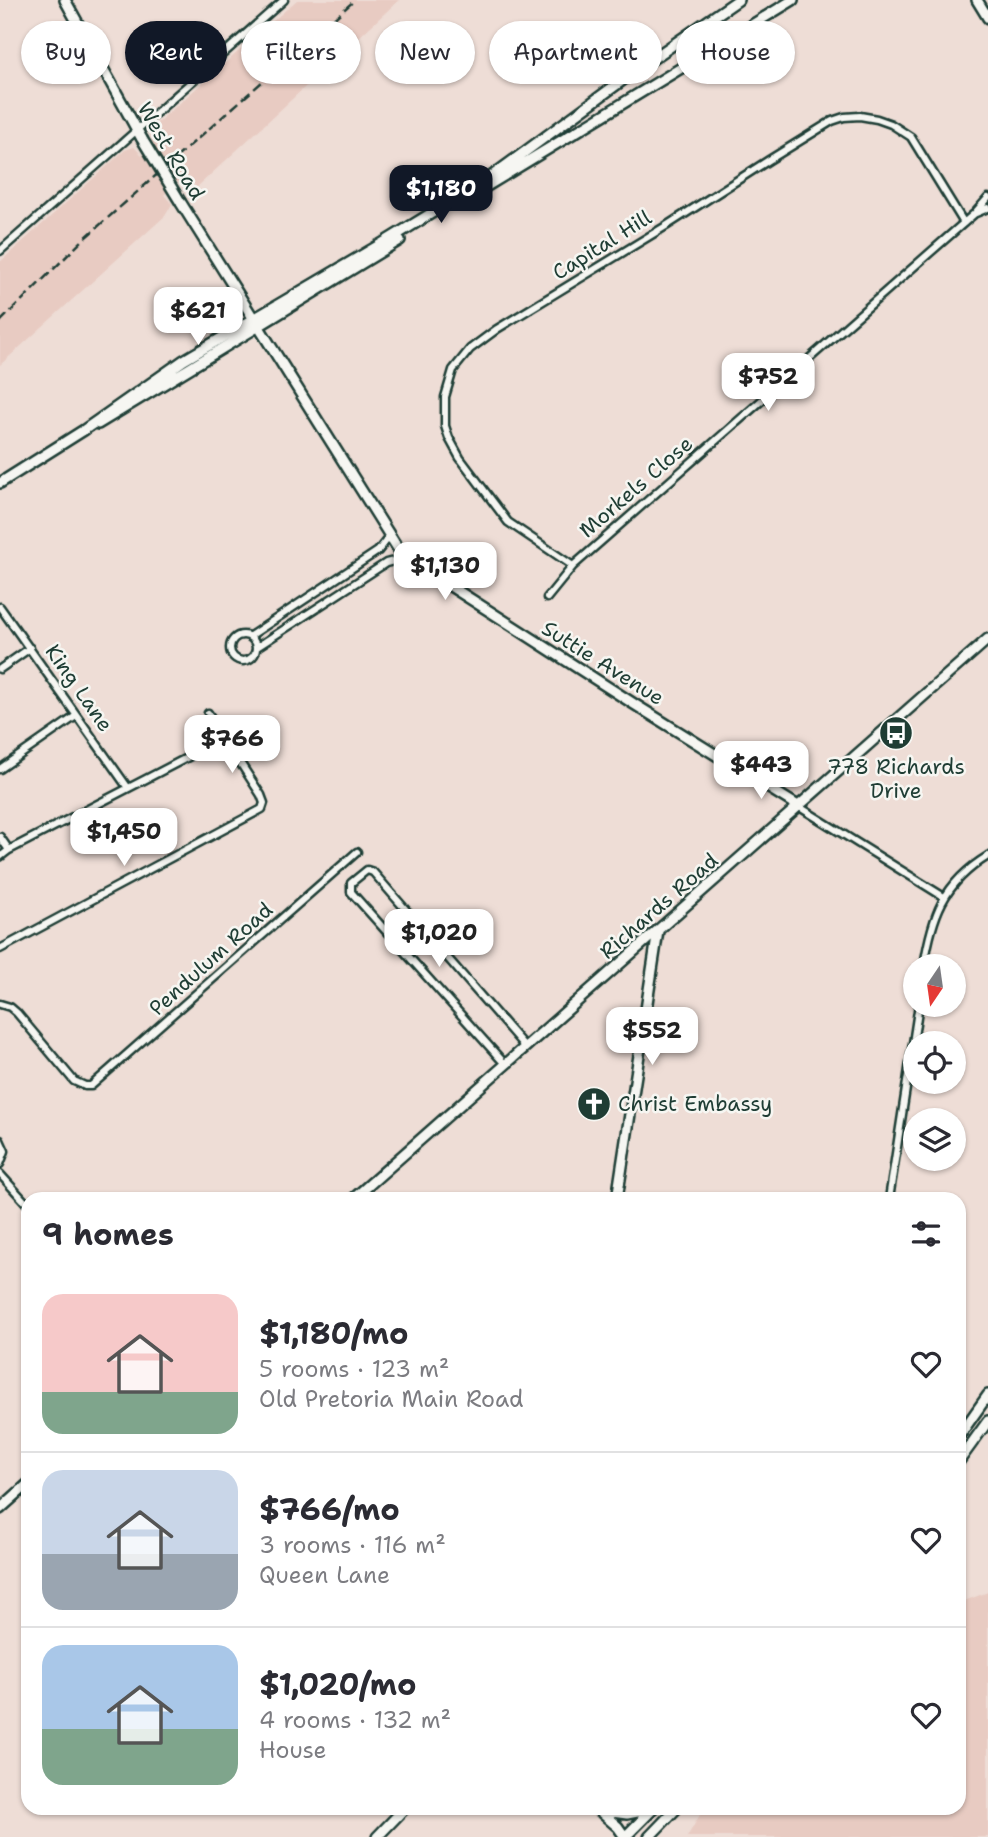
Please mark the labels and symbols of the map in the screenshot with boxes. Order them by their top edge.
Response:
street label: West Road [131,97,211,205]
pin: $1,180 [384,166,498,225]
street label: Capital Hill [547,203,657,286]
pin: $621 [157,288,239,347]
pin: $752 [727,354,809,413]
street label: Morkels Close [573,430,699,544]
pin: $1,130 [388,542,502,602]
street label: Suttie Avenue [536,614,670,712]
street label: King Lane [39,639,119,737]
bus stop icon: 778 Richards Drive [877,714,915,752]
pin: $766 [191,716,273,775]
pin: $443 [720,742,802,801]
place label: 778 Richards Drive [827,753,965,805]
pin: $1,450 [67,808,181,868]
street label: Richards Road [594,847,724,965]
street label: Pendulum Road [143,896,279,1022]
pin: $1,020 [382,909,496,969]
north arrow [903,954,966,1017]
pin: $552 [611,1007,693,1067]
church icon: Christ Embassy [575,1085,613,1123]
place label: Christ Embassy [618,1090,772,1118]

